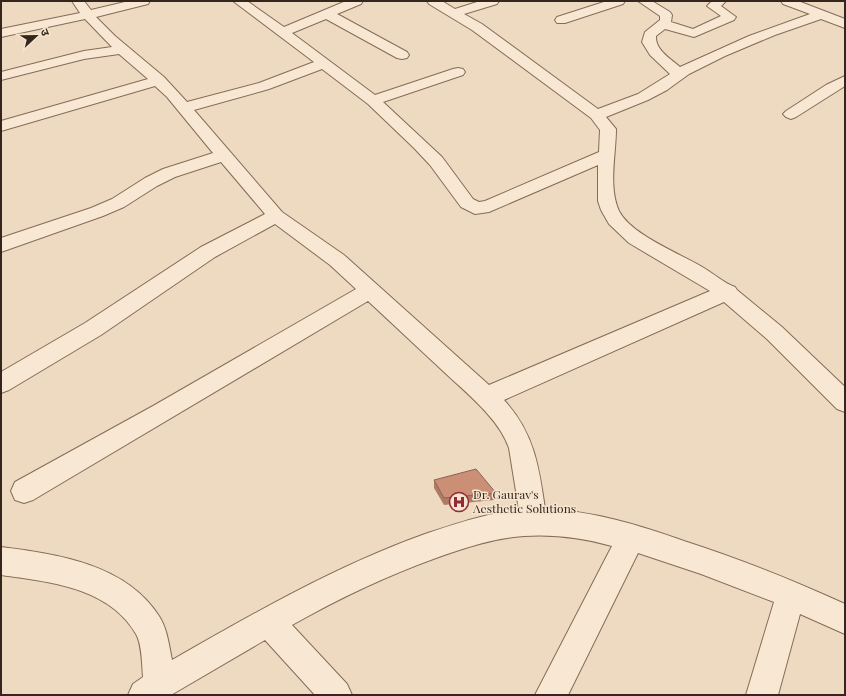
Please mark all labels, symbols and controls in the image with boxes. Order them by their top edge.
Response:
north arrow [16,16,56,56]
text: उ [38,26,54,38]
place label: Dr. Gaurav's Aesthetic Solutions [472,486,576,516]
hospital icon: Dr. Gaurav's Aesthetic Solutions [448,491,470,513]

